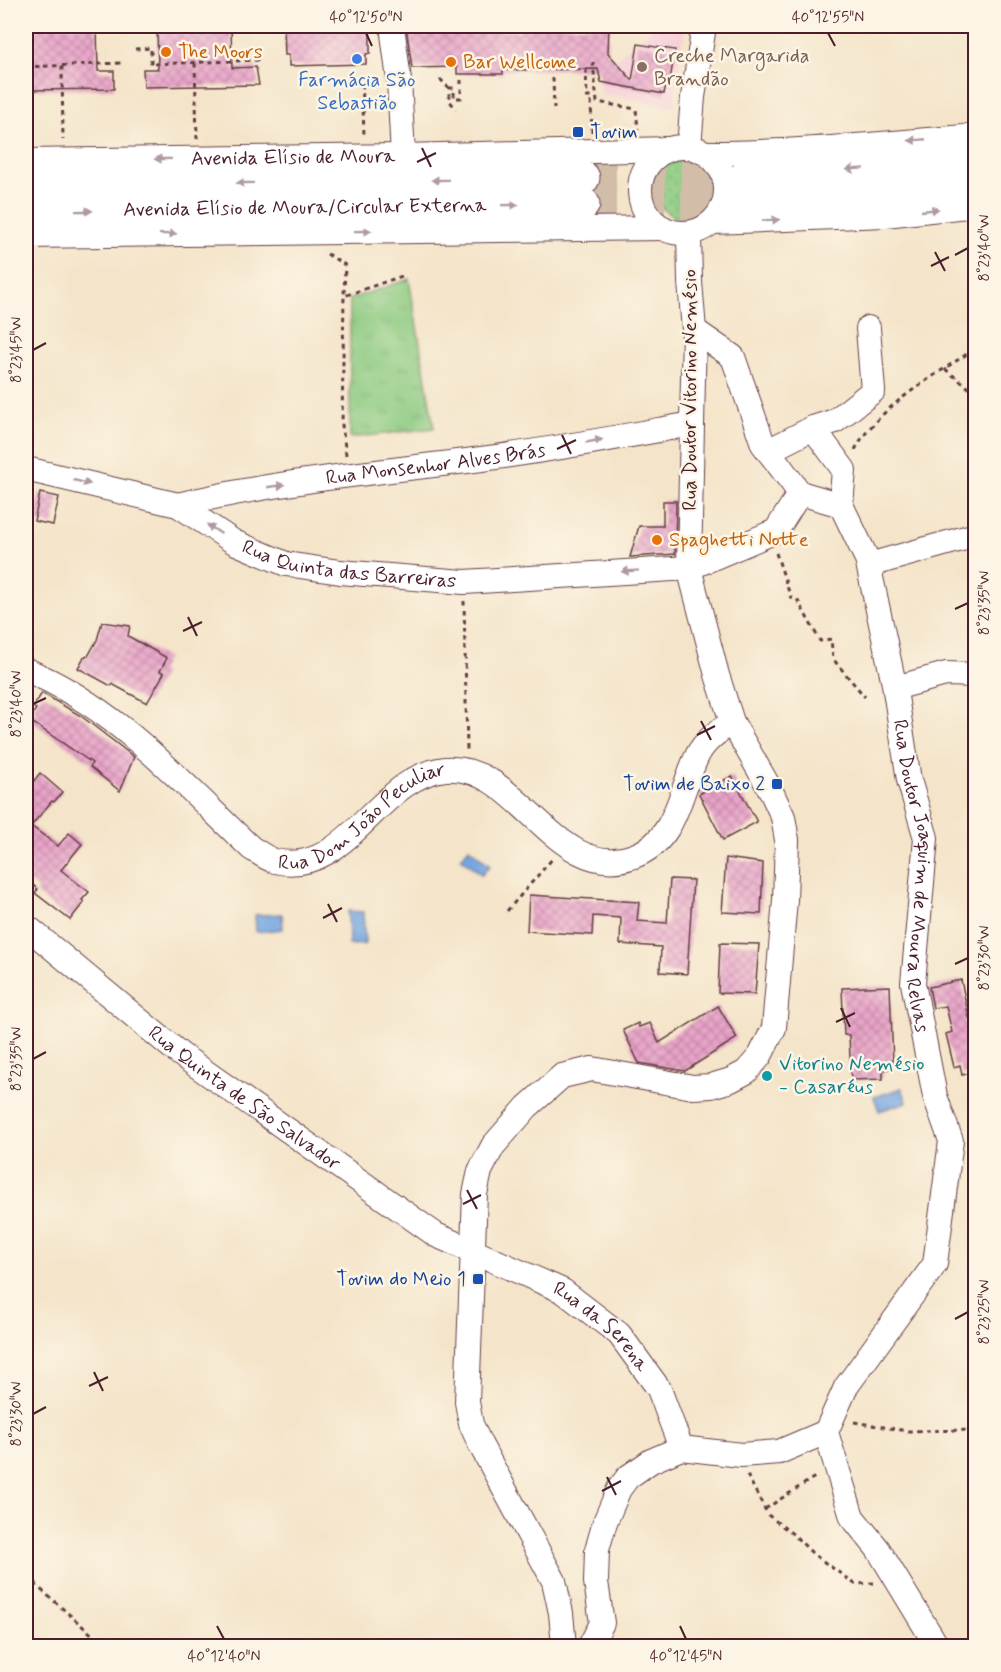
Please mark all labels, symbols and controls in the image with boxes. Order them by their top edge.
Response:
text: 40°12'50"N [329,8,403,28]
text: 40°12'55"N [792,8,864,28]
place label: The Moors [178,39,263,66]
place label: Creche Margarida Brandão [654,43,810,93]
marker: The Moors [159,45,173,59]
place label: Bar Wellcome [463,49,577,76]
marker: Farmácia São Sebastião [350,52,364,66]
marker: Bar Wellcome [444,55,458,69]
marker: Creche Margarida Brandão [635,60,649,74]
place label: Farmácia São Sebastião [298,67,416,117]
place label: Tovim [590,119,638,146]
marker: Tovim [571,125,585,139]
one-way arrow [908,136,927,145]
street label: Avenida Elísio de Moura [191,143,396,172]
one-way arrow [154,154,173,164]
one-way arrow [845,164,864,174]
one-way arrow [431,175,450,185]
one-way arrow [236,178,255,188]
street label: Avenida Elísio de Moura/Circular Externa [123,192,488,223]
one-way arrow [500,200,519,209]
one-way arrow [921,205,940,215]
one-way arrow [74,206,93,215]
text: 8°23'40"W [975,215,995,281]
one-way arrow [762,216,781,225]
one-way arrow [353,226,372,236]
one-way arrow [158,229,177,239]
street label: Rua Doutor Vitorino Nemésio [677,269,704,511]
text: 8°23'45"W [7,317,27,383]
street label: Rua Monsenhor Alves Brás [324,436,548,492]
one-way arrow [585,436,604,445]
one-way arrow [73,478,92,488]
one-way arrow [267,481,286,490]
one-way arrow [206,524,222,535]
place label: Spaghetti Notte [669,527,809,555]
street label: Rua Quinta das Barreiras [238,533,457,595]
marker: Spaghetti Notte [650,533,664,547]
one-way arrow [621,567,640,576]
text: 8°23'35"W [975,571,995,635]
text: 8°23'40"W [7,671,27,737]
street label: Rua Doutor Joaquim de Moura Relvas [886,718,940,1035]
street label: Rua Dom João Peculiar [277,756,447,877]
place label: Tovim de Baixo 2 [623,771,765,798]
marker: Tovim de Baixo 2 [770,777,784,791]
text: 8°23'30"W [975,926,995,990]
street label: Rua Quinta de São Salvador [142,1019,346,1177]
text: 8°23'35"W [7,1027,27,1091]
place label: Vitorino Nemésio - Casaréus [779,1051,925,1101]
marker: Vitorino Nemésio - Casaréus [760,1069,774,1083]
place label: Tovim do Meio 1 [336,1266,466,1293]
marker: Tovim do Meio 1 [471,1272,485,1286]
street label: Rua da Serena [549,1275,656,1378]
text: 8°23'25"W [975,1280,995,1344]
text: 8°23'30"W [7,1382,27,1446]
text: 40°12'40"N [188,1647,260,1667]
text: 40°12'45"N [650,1647,722,1667]

